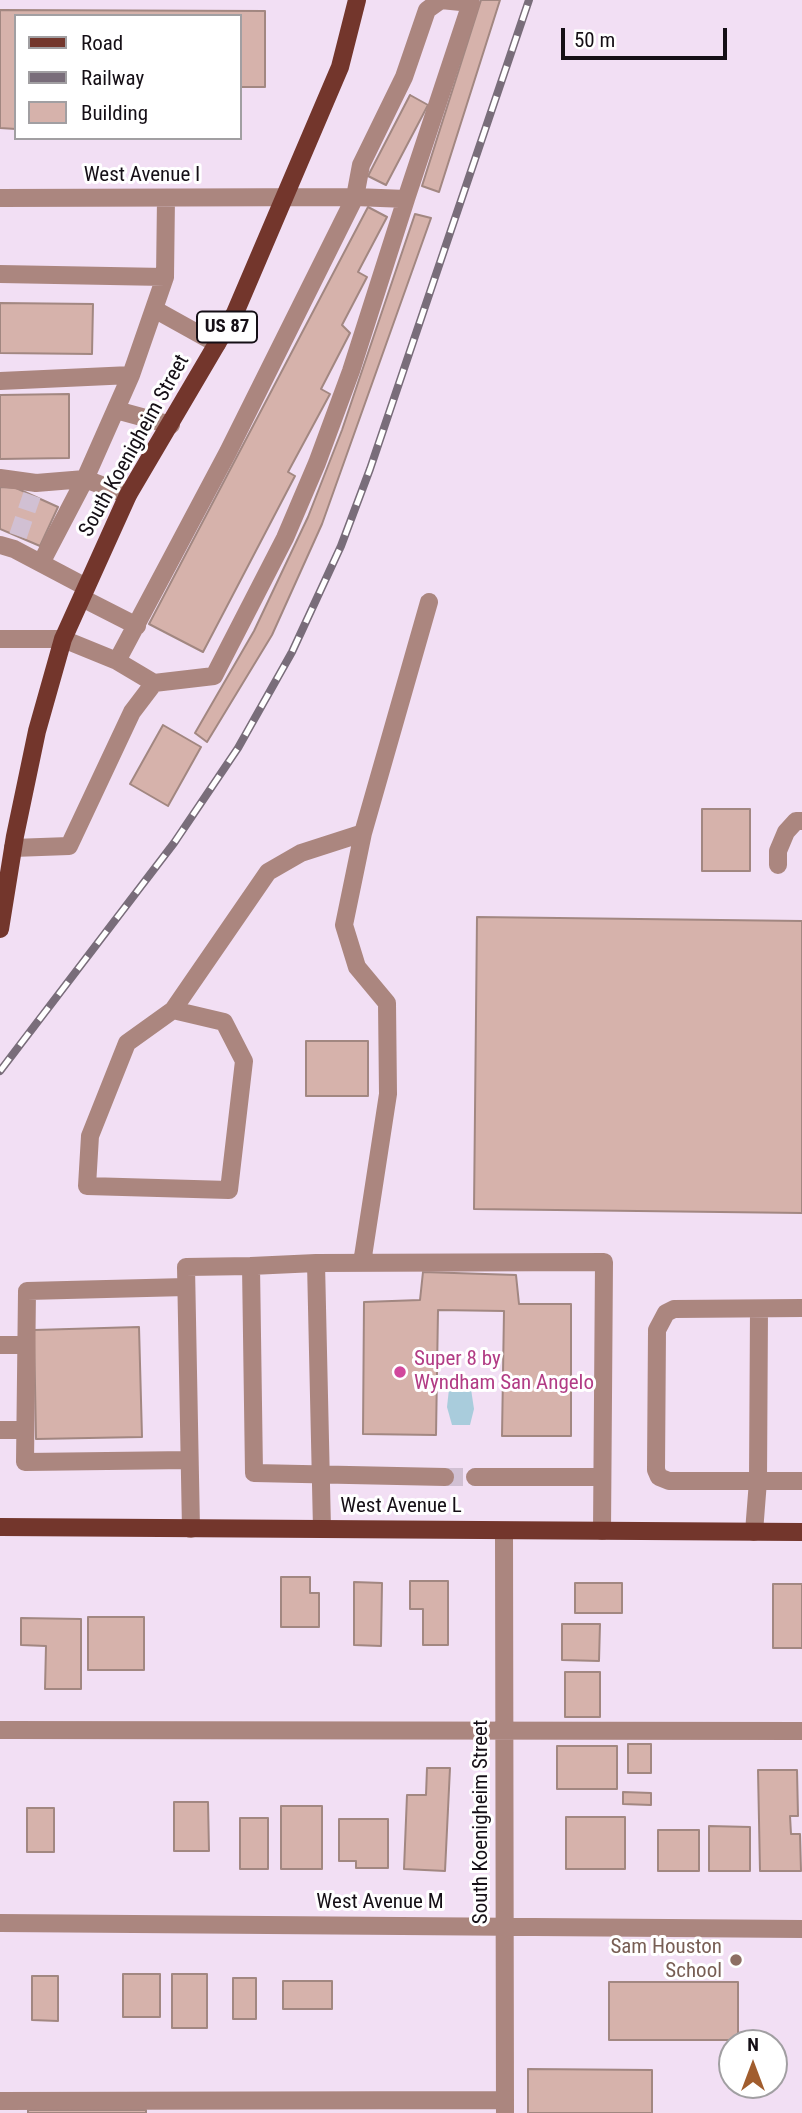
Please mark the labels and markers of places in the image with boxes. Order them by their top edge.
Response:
place label: Super 8 by Wyndham San Angelo [414,1347,594,1397]
marker: Super 8 by Wyndham San Angelo [392,1364,408,1380]
place label: Sam Houston School [610,1935,722,1985]
marker: Sam Houston School [728,1952,744,1968]

